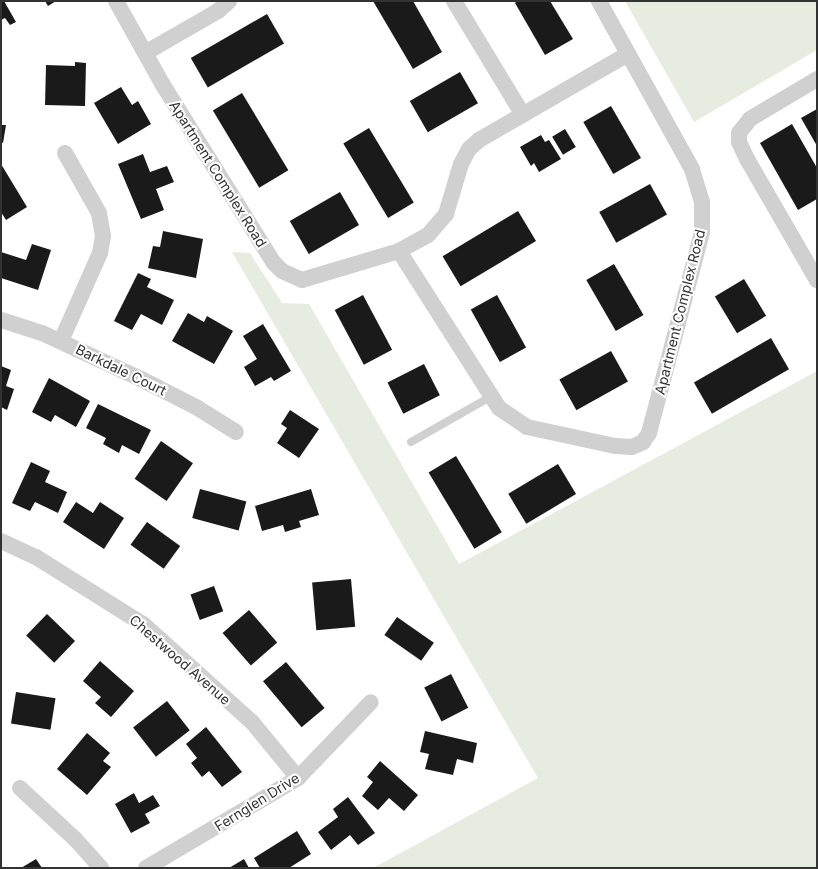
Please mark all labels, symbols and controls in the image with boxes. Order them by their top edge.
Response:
street label: Apartment Complex Road [166,98,270,250]
street label: Apartment Complex Road [651,228,709,396]
street label: Barkdale Court [73,341,169,399]
street label: Chestwood Avenue [126,612,234,708]
street label: Fernglen Drive [212,769,302,835]

